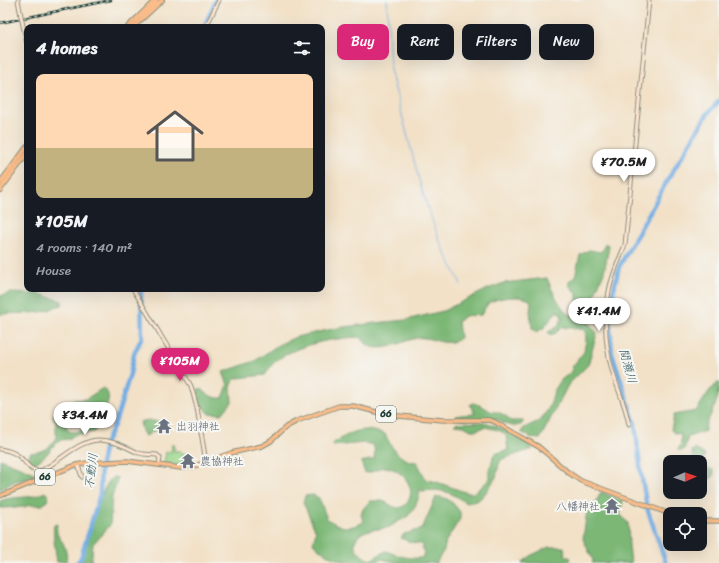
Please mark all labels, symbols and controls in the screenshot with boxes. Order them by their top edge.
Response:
chip: Buy [337,24,389,60]
chip: Rent [397,24,454,60]
chip: Filters [462,24,531,60]
chip: New [539,24,594,60]
text: 4 homes [36,33,97,63]
icon: filters [291,37,313,59]
icon: home [139,100,211,172]
pin: ¥70.5M [591,149,657,183]
text: ¥70.5M [601,150,647,173]
text: ¥105M [36,206,88,236]
text: 4 rooms · 140 m² [36,236,132,259]
text: House [36,259,71,282]
pin: ¥41.4M [566,298,632,332]
text: ¥41.4M [577,299,621,322]
water label: 間瀬川 [612,346,644,386]
pin: ¥105M [152,348,208,382]
text: ¥105M [160,349,200,372]
pin: ¥34.4M [52,402,118,436]
text: ¥34.4M [62,403,108,426]
road number: 66 [376,406,396,422]
temple icon: 出羽神社 [155,417,173,435]
place label: 出羽神社 [176,417,220,436]
water label: 不動川 [78,452,104,490]
temple icon: 農協神社 [179,452,197,470]
place label: 農協神社 [200,452,244,471]
north arrow [663,455,707,499]
map controls [663,455,707,551]
road number: 66 [35,469,55,485]
place label: 八幡神社 [556,497,600,516]
temple icon: 八幡神社 [603,497,621,515]
button: locate [663,507,707,551]

